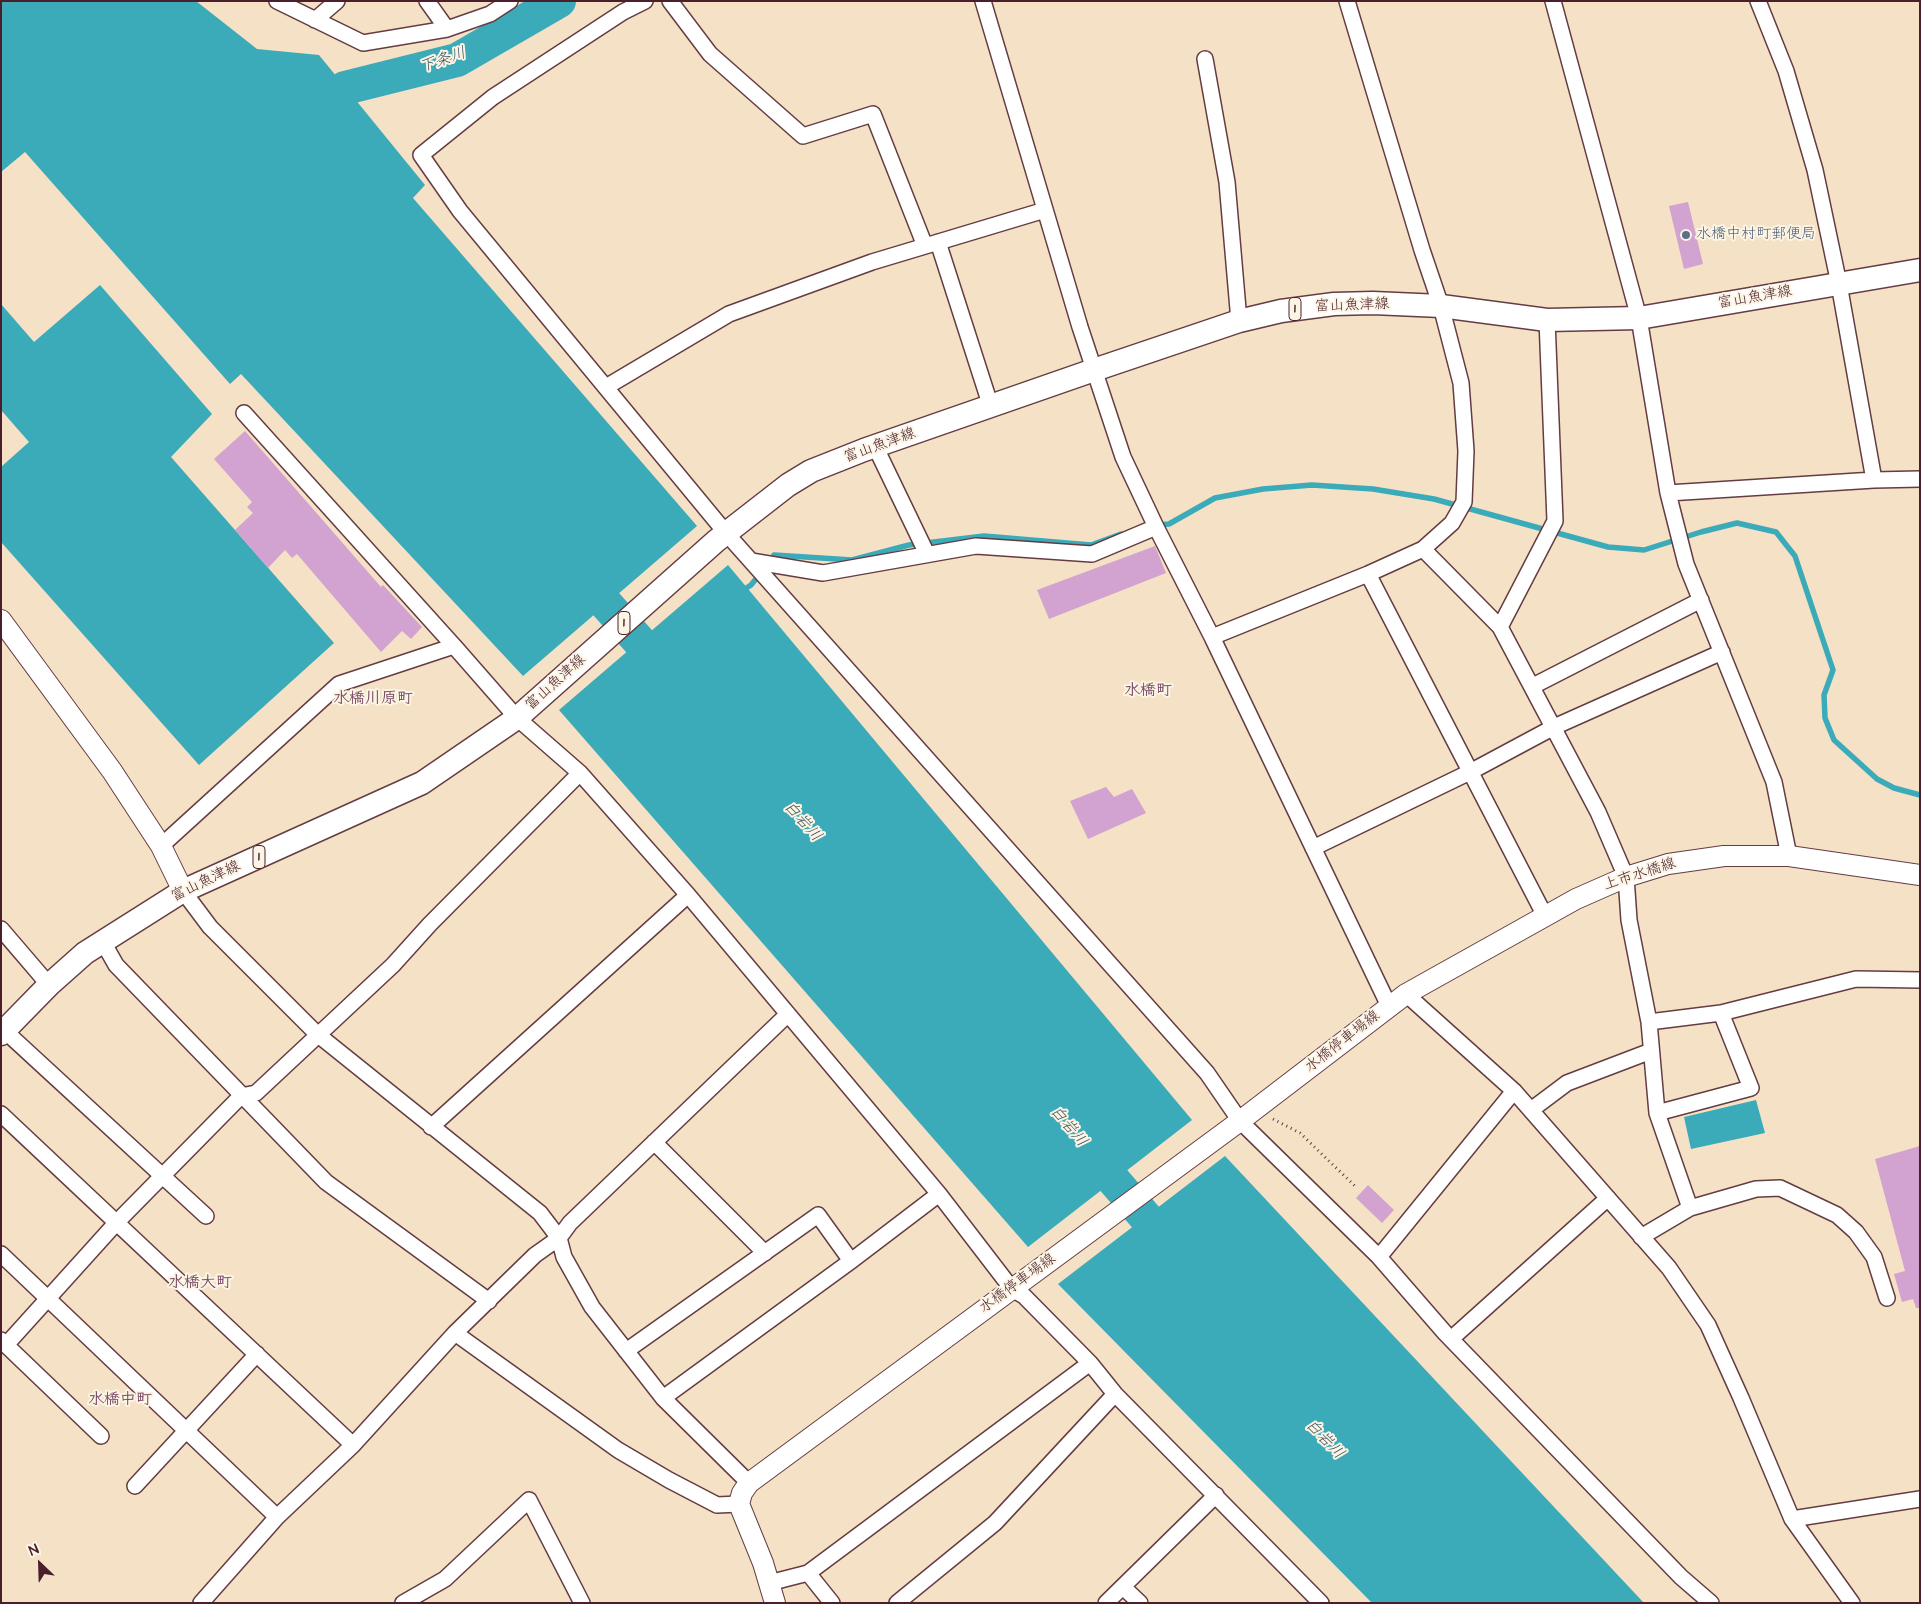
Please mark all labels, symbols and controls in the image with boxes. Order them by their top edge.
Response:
water label: 下条川 [417,44,469,78]
place label: 水橋中村町郵便局 [1696,226,1816,244]
marker: 水橋中村町郵便局 [1680,229,1692,241]
street label: 富山魚津線 [1717,283,1793,313]
street label: 富山魚津線 [1314,296,1390,316]
road number: 1 [1289,298,1301,320]
street label: 富山魚津線 [842,425,918,467]
road number: 1 [618,612,630,634]
street label: 富山魚津線 [522,651,590,715]
district label: 水橋町 [1124,682,1172,702]
district label: 水橋川原町 [333,690,413,710]
water label: 白岩川 [779,798,825,846]
road number: 1 [253,846,265,869]
street label: 上市水橋線 [1602,855,1678,895]
street label: 富山魚津線 [168,857,244,907]
street label: 水橋停車場線 [1302,1007,1384,1077]
water label: 白岩川 [1045,1102,1091,1152]
street label: 水橋停車場線 [976,1250,1060,1318]
district label: 水橋大町 [168,1274,232,1294]
district label: 水橋中町 [88,1391,152,1411]
water label: 白岩川 [1300,1416,1348,1464]
north arrow [15,1539,65,1589]
text: N [26,1539,42,1561]

